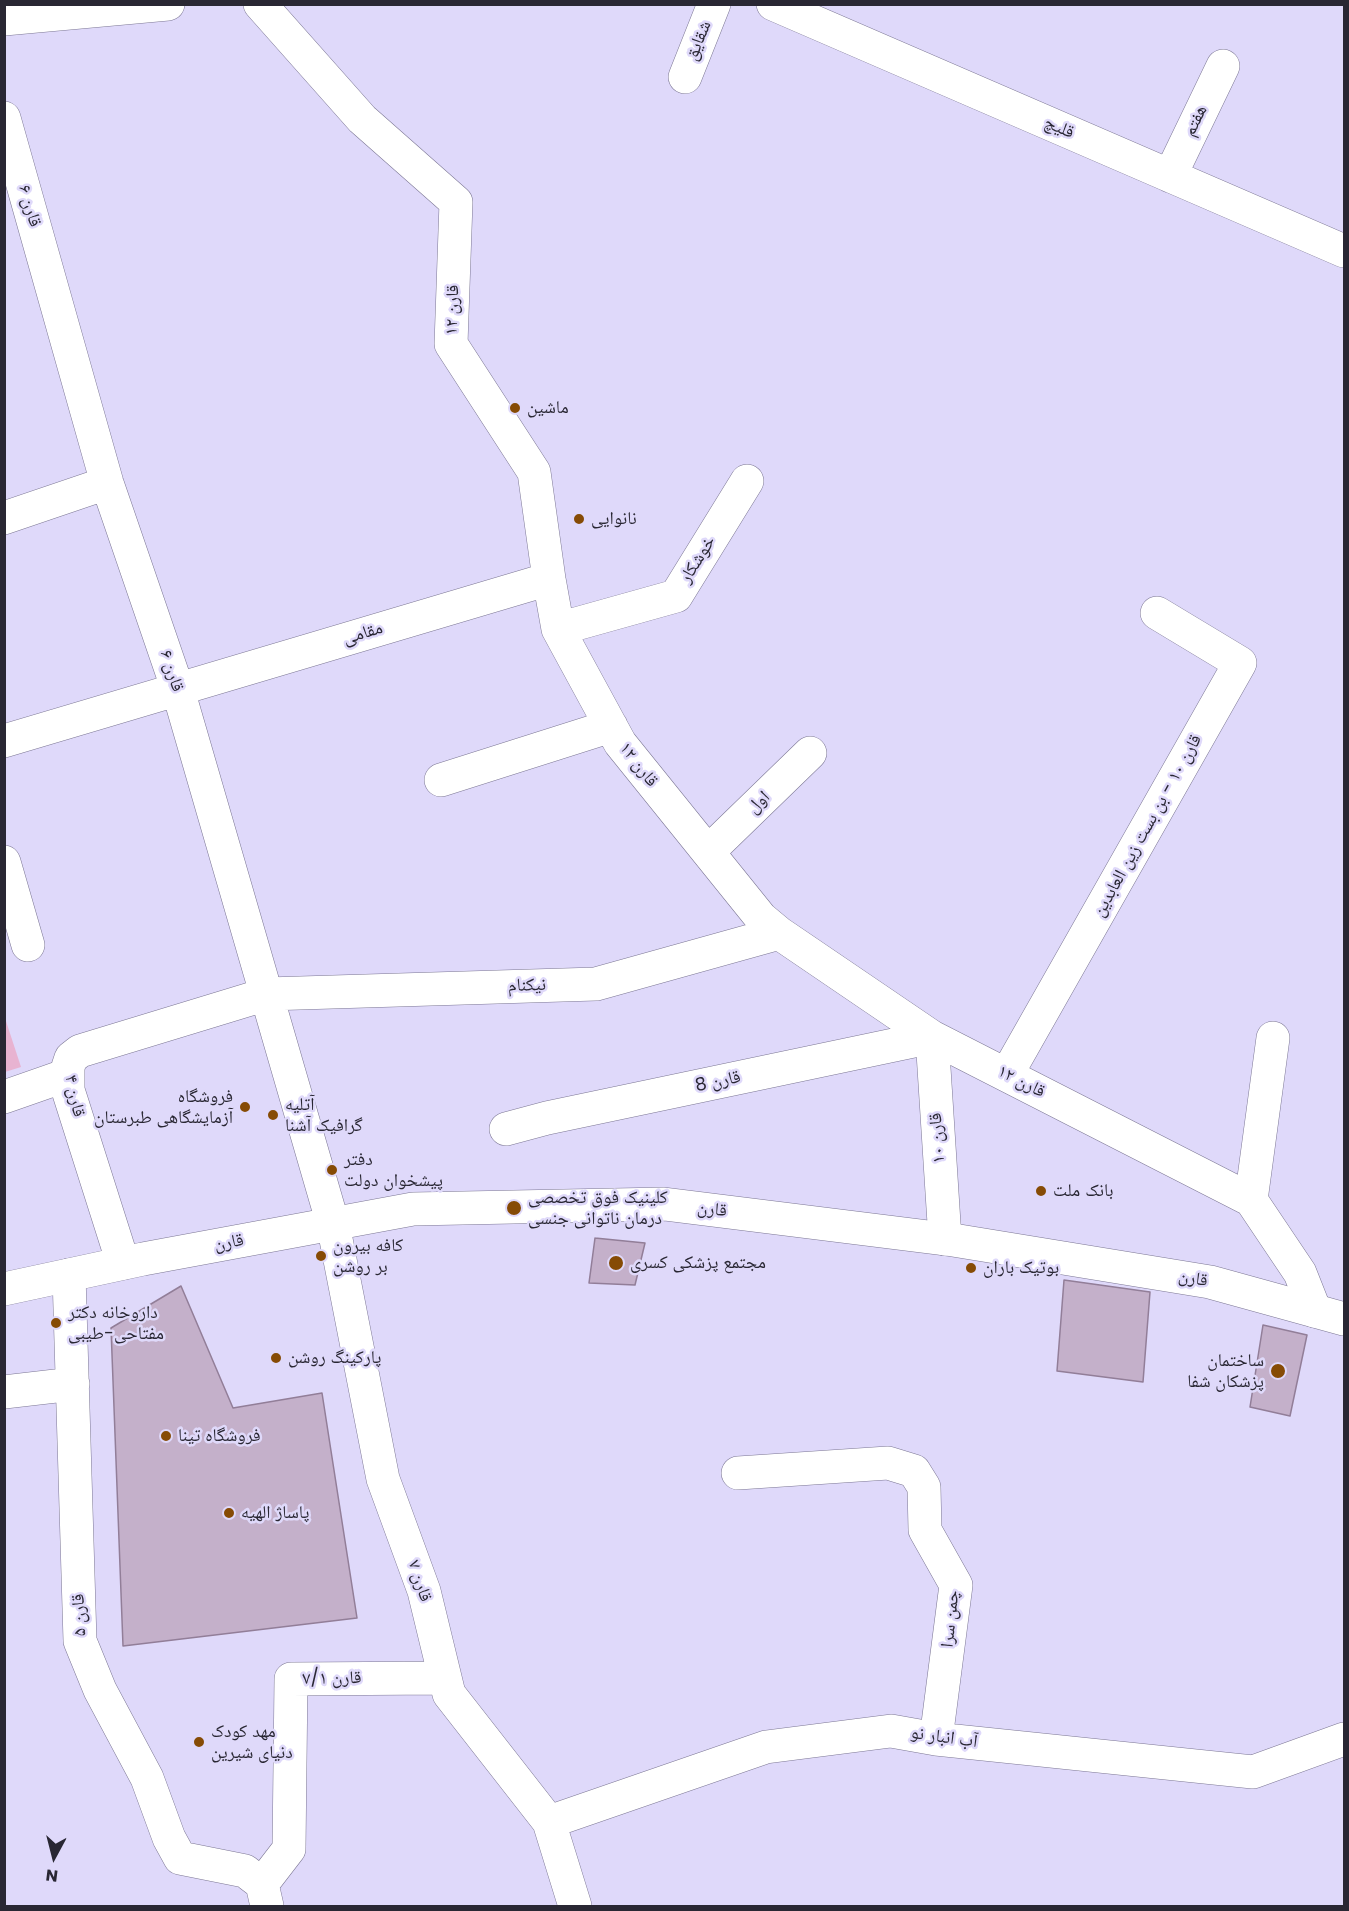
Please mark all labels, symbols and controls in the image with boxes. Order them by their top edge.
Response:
street label: شقایق [681,18,717,64]
street label: هفتم [1179,102,1213,140]
street label: قلیچ [1041,112,1077,144]
street label: قارن ۶ [13,183,45,229]
street label: قارن ۱۲ [441,284,465,336]
place label: ماشین [527,397,569,419]
marker: ماشین [508,401,522,415]
place label: نانوایی [591,508,637,530]
marker: نانوایی [572,512,586,526]
street label: خوشکار [675,532,721,588]
street label: مقامی [341,618,385,650]
street label: قارن ۶ [154,647,188,695]
street label: قارن ۱۰ - بن بست زین العابدین [1089,731,1207,921]
street label: قارن ۱۲ [614,738,662,792]
street label: اول [743,787,775,819]
street label: نیکنام [507,975,547,997]
street label: قارن ۱۲ [994,1061,1048,1103]
street label: قارن 8 [693,1067,743,1097]
street label: قارن ۴ [59,1073,89,1119]
place label: فروشگاه آزمایشگاهی طبرستان [94,1086,233,1128]
place label: آتلیه گرافیک آشنا [285,1094,363,1136]
marker: فروشگاه آزمایشگاهی طبرستان [238,1100,252,1114]
marker: آتلیه گرافیک آشنا [266,1108,280,1122]
street label: قارن ١٠ [925,1112,951,1164]
place label: دفتر پیشخوان دولت [344,1149,443,1192]
marker: دفتر پیشخوان دولت [325,1163,339,1177]
place label: بانک ملت [1053,1180,1114,1202]
marker: بانک ملت [1034,1184,1048,1198]
place label: کلینیک فوق تخصصی درمان ناتوانی جنسی [528,1187,668,1230]
street label: قارن [696,1197,728,1223]
marker: کلینیک فوق تخصصی درمان ناتوانی جنسی [505,1199,523,1217]
street label: قارن [213,1230,245,1256]
place label: کافه بیرون بر روشن [333,1235,403,1278]
marker: کافه بیرون بر روشن [314,1249,328,1263]
place label: مجتمع پزشکی کسری [630,1252,766,1274]
marker: مجتمع پزشکی کسری [607,1254,625,1272]
place label: بوتیک باران [983,1257,1059,1279]
marker: بوتیک باران [964,1261,978,1275]
street label: قارن [1177,1266,1209,1292]
place label: داروخانه دکتر مفتاحی-طیبی [68,1302,164,1344]
marker: داروخانه دکتر مفتاحی-طیبی [49,1316,63,1330]
place label: پارکینگ روشن [288,1347,381,1369]
place label: ساختمان پزشکان شفا [1187,1350,1264,1392]
marker: پارکینگ روشن [269,1351,283,1365]
marker: ساختمان پزشکان شفا [1269,1362,1287,1380]
place label: فروشگاه تینا [178,1425,261,1447]
marker: فروشگاه تینا [159,1429,173,1443]
place label: پاساژ الهیه [241,1502,309,1524]
marker: پاساژ الهیه [222,1506,236,1520]
street label: قارن ٧ [402,1557,436,1605]
street label: چمن سرا [937,1589,965,1649]
street label: قارن ۵ [68,1593,92,1637]
street label: قارن ۷/۱ [302,1668,362,1690]
place label: مهد کودک دنیای شیرین [211,1721,293,1764]
street label: آب انبار نو [909,1723,979,1753]
marker: مهد کودک دنیای شیرین [192,1735,206,1749]
north arrow [24,1827,84,1887]
text: N [44,1863,59,1888]

